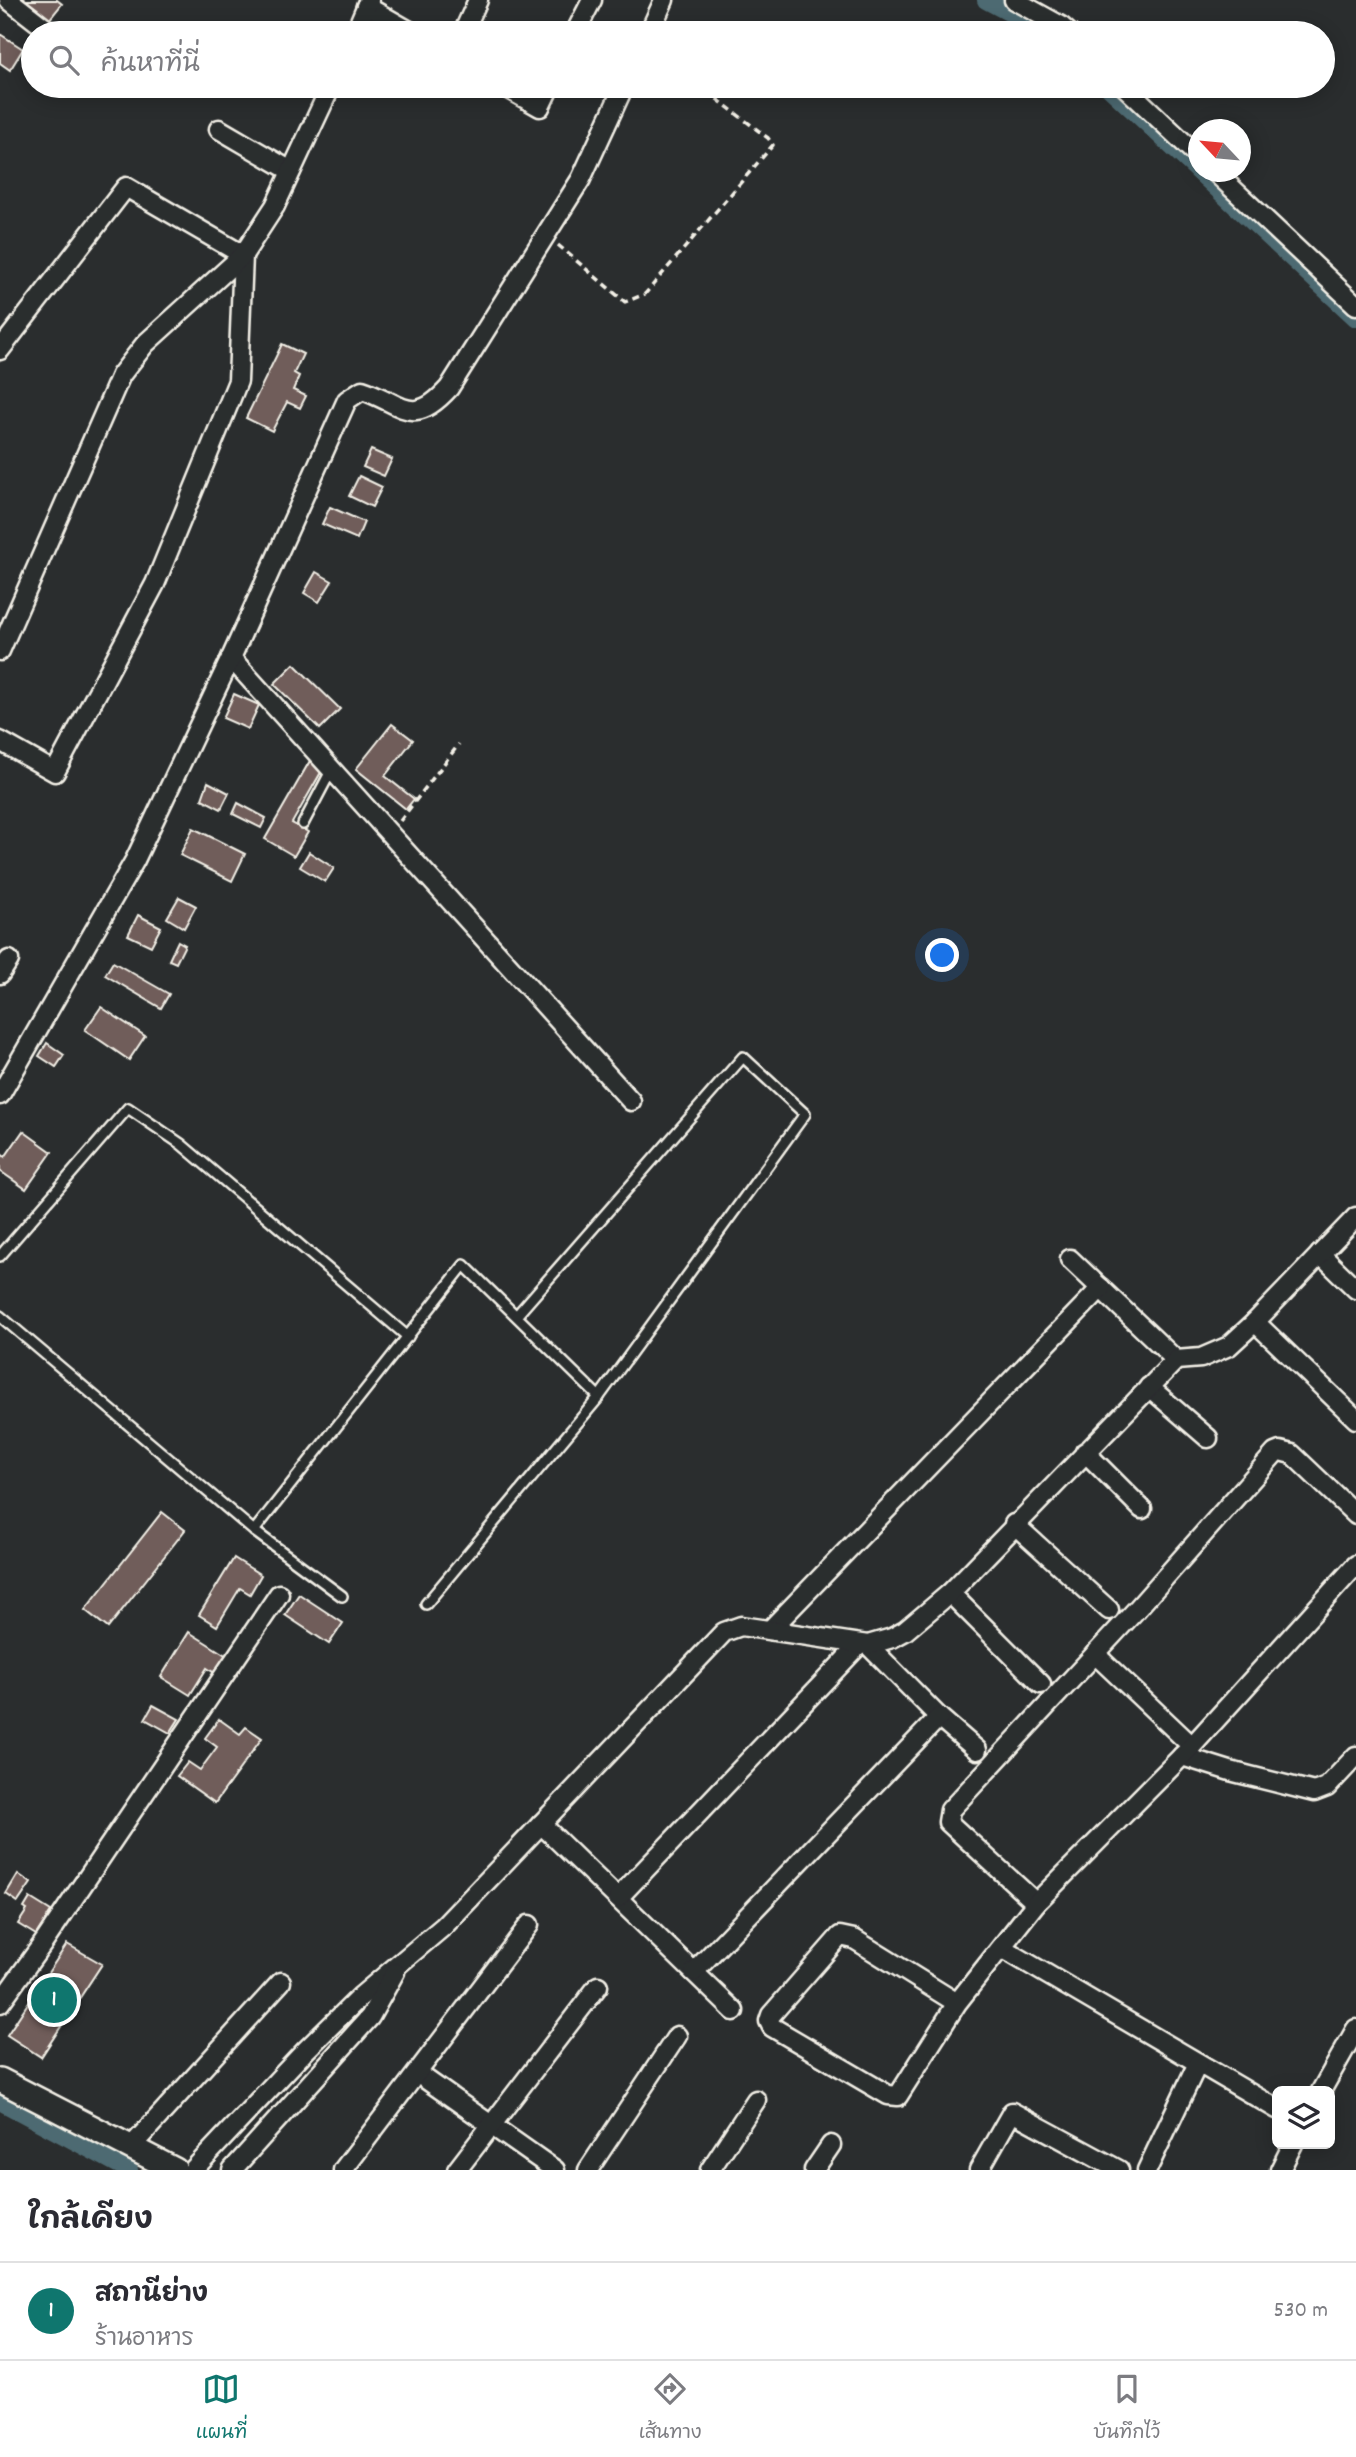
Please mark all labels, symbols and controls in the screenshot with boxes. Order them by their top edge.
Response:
search box [21,21,1335,98]
icon: search [45,41,83,79]
text: ค้นหาที่นี่ [101,47,200,84]
north arrow [1188,119,1251,182]
your location [925,938,959,972]
pin: 1 [31,1974,77,2026]
map controls [1272,2086,1335,2149]
button: layers [1272,2086,1335,2149]
text: ใกล้เคียง [28,2201,153,2244]
text: สถานีย่าง [95,2277,208,2314]
text: 1 [48,2295,54,2328]
text: 530 m [1274,2295,1328,2328]
text: ร้านอาหาร [95,2324,194,2357]
tab: แผนที่ [196,2370,247,2448]
tab: เส้นทาง [639,2370,702,2448]
tab: บันทึกไว้ [1093,2370,1160,2448]

